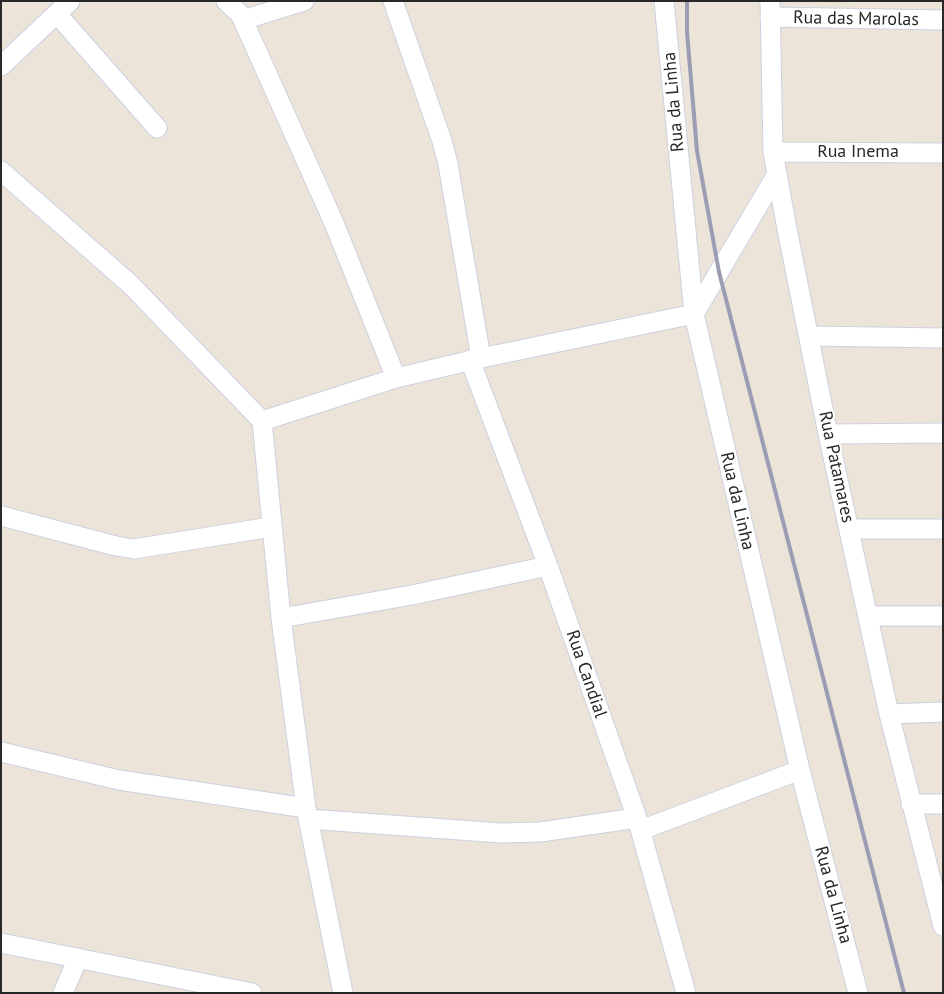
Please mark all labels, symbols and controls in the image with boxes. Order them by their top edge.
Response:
street label: Rua das Marolas [793,7,919,31]
street label: Rua da Linha [659,51,689,153]
street label: Rua Inema [817,141,899,163]
street label: Rua Patamares [814,409,858,525]
street label: Rua da Linha [715,450,759,552]
street label: Rua Candial [561,627,611,721]
street label: Rua da Linha [810,844,856,946]

